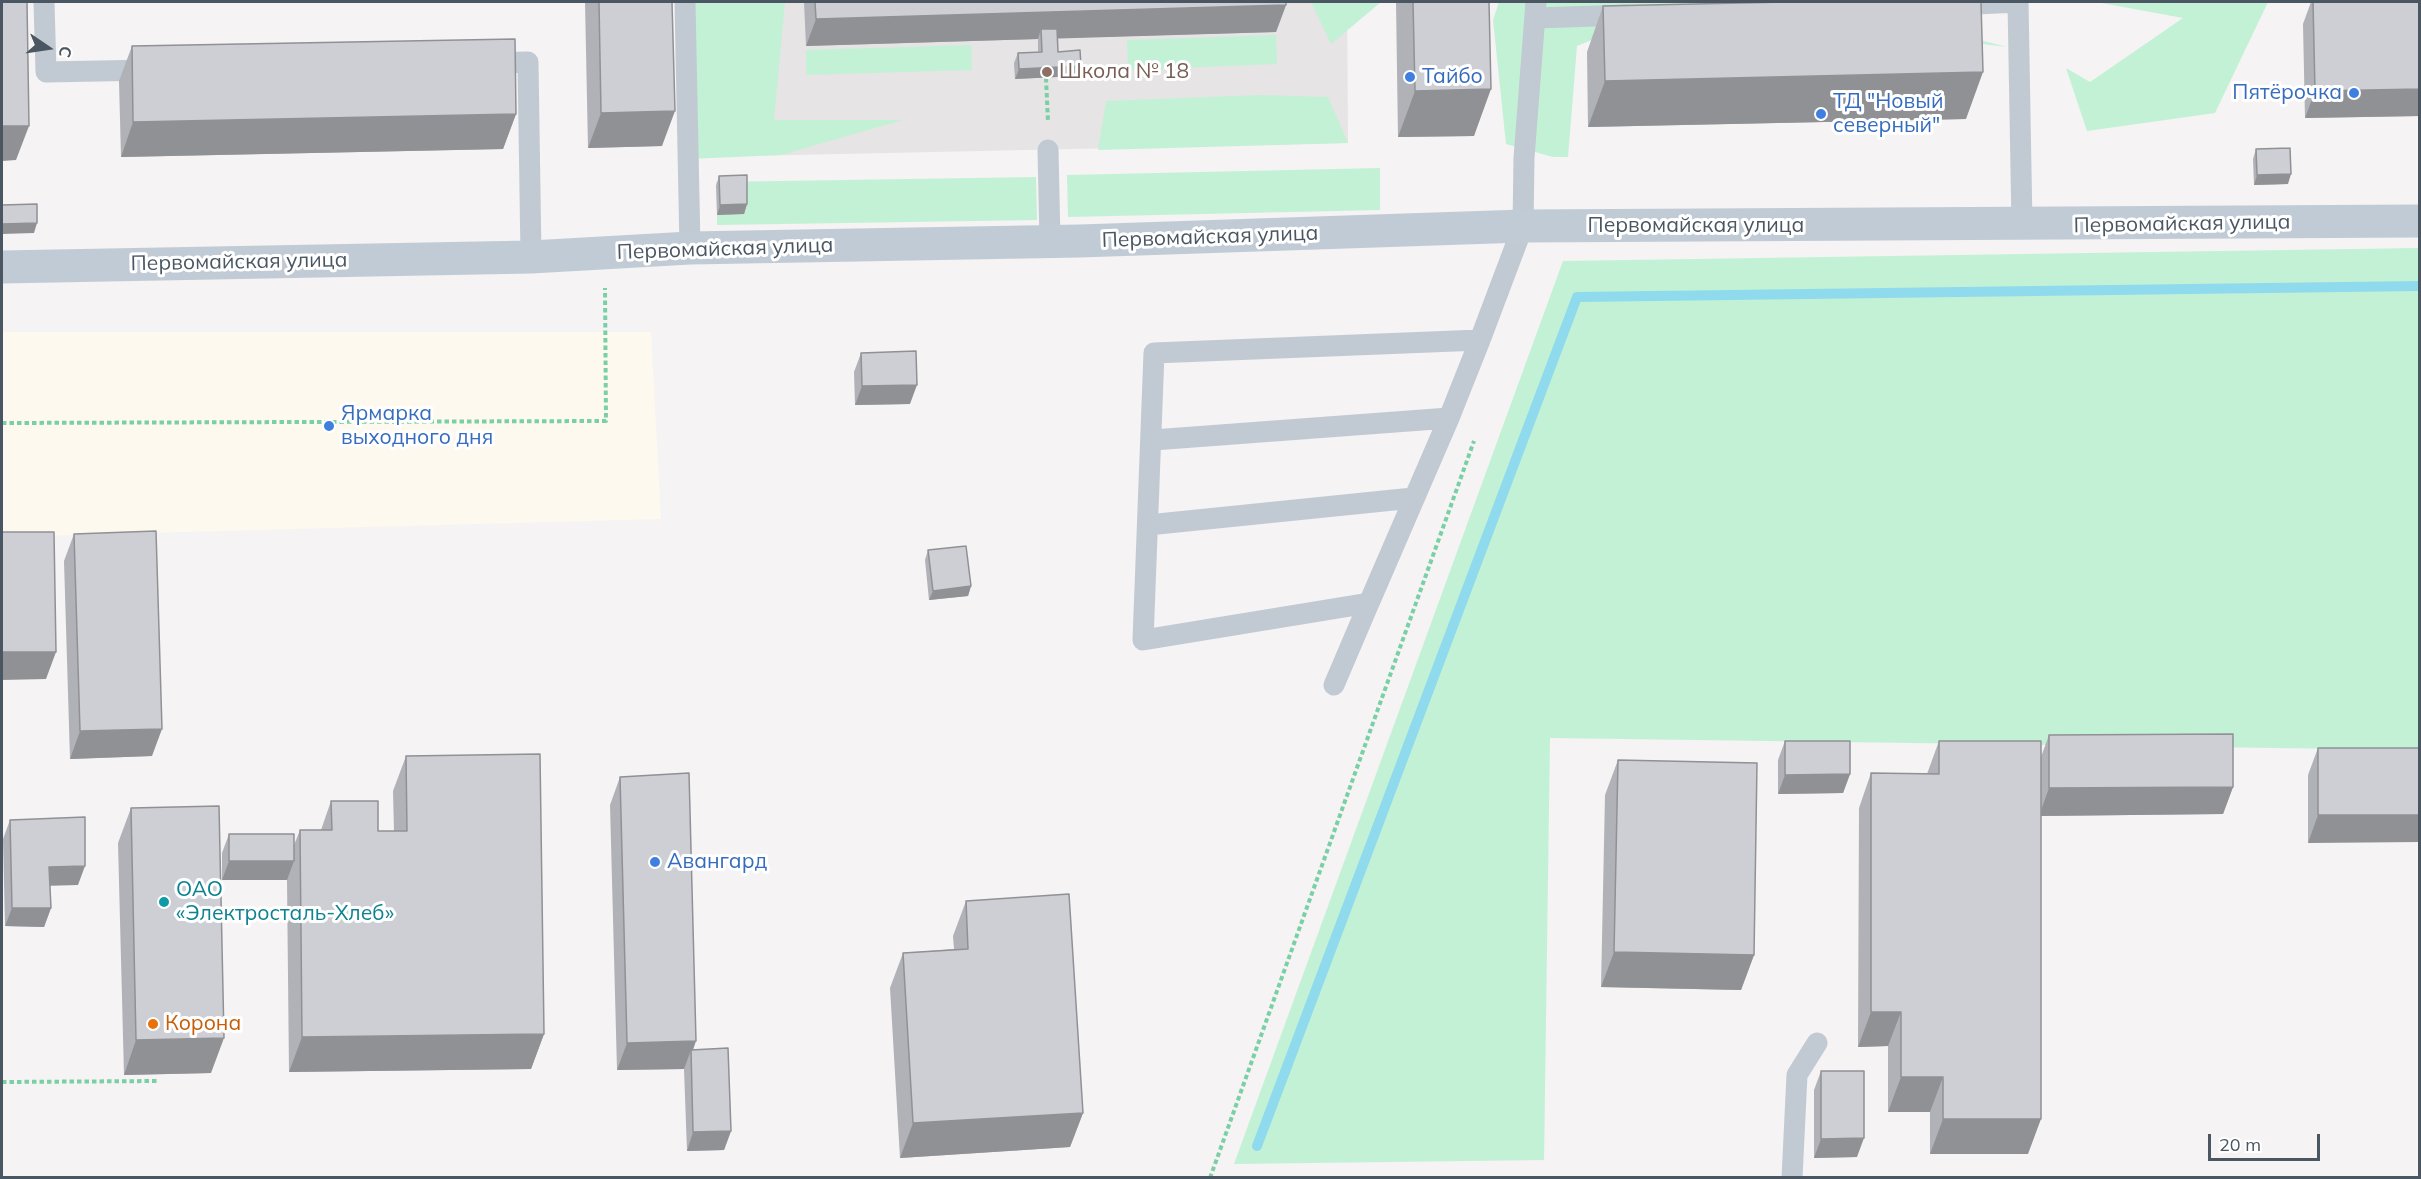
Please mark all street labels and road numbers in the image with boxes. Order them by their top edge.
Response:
street label: Первомайская улица [2073,210,2291,238]
street label: Первомайская улица [1588,213,1804,239]
street label: Первомайская улица [1101,221,1319,253]
street label: Первомайская улица [616,233,834,265]
street label: Первомайская улица [130,248,348,276]

